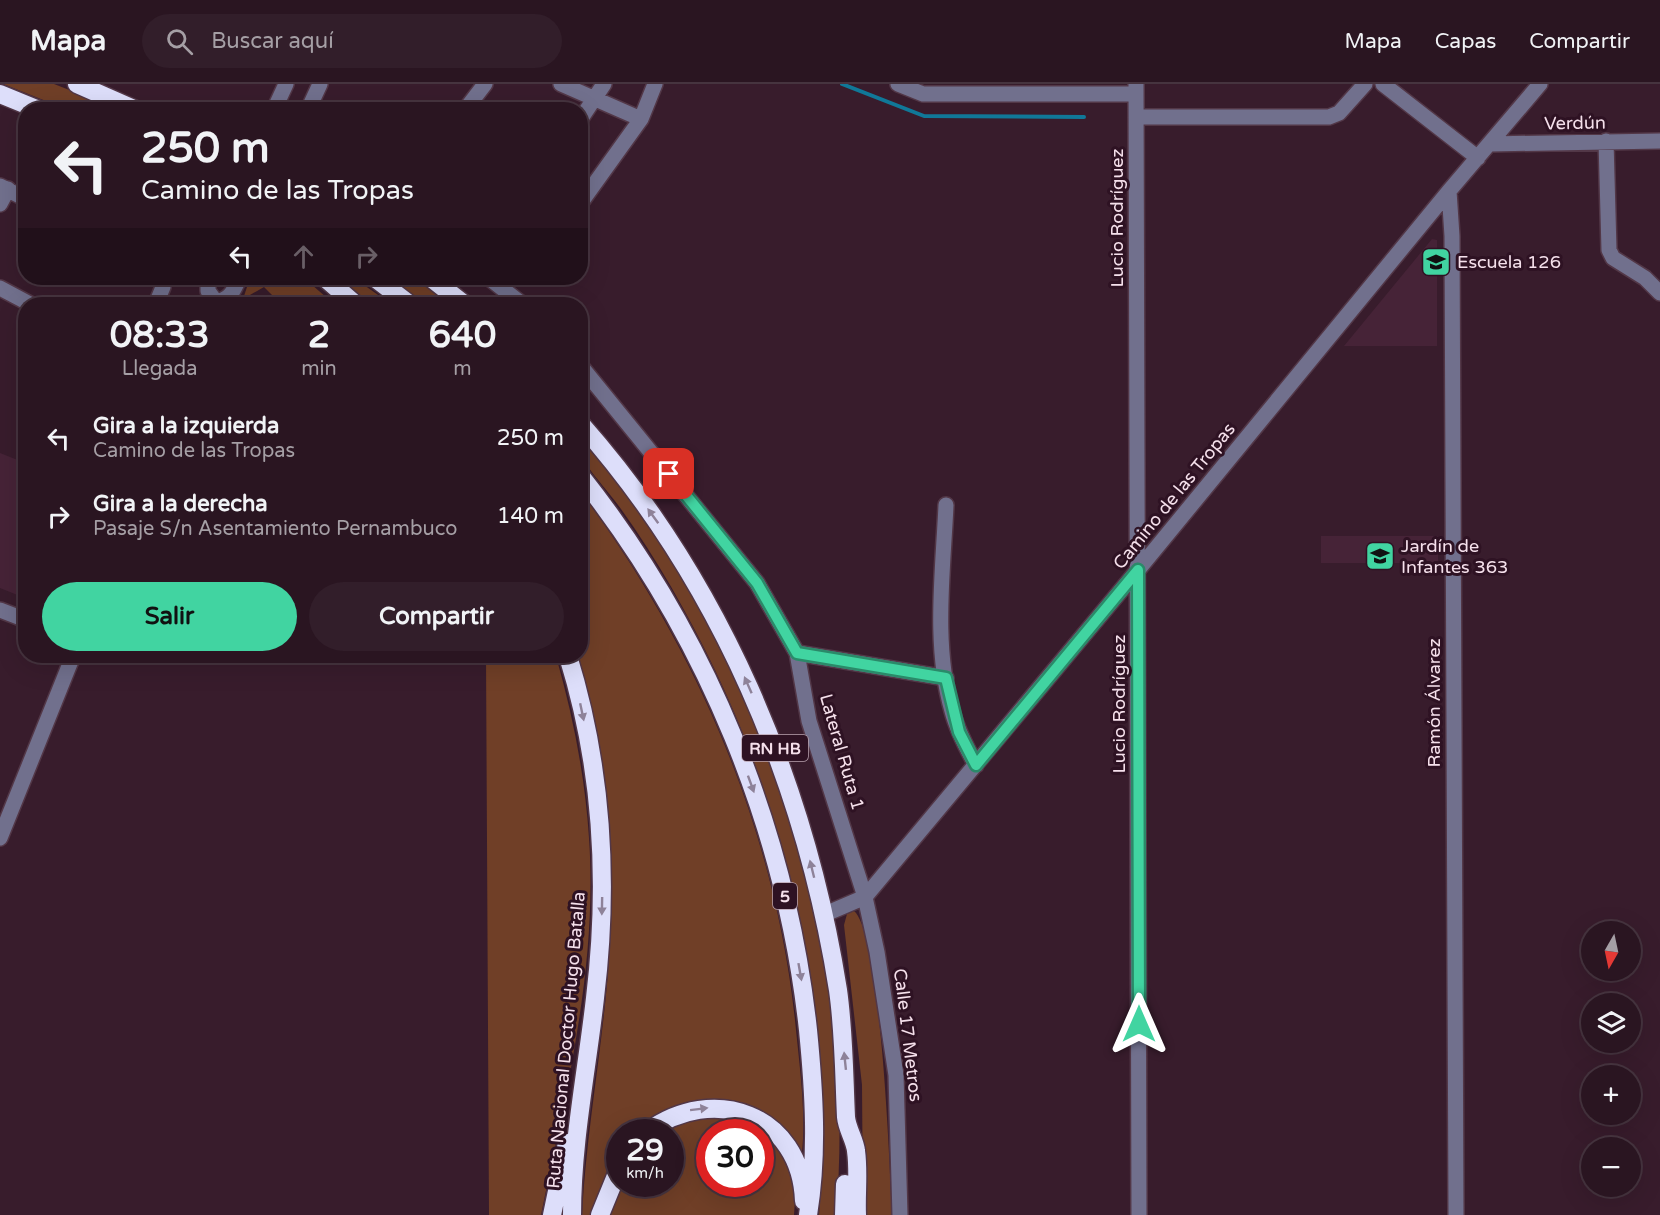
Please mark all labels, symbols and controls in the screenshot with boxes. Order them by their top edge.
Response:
search box [142,14,562,68]
text: Mapa [30,24,106,58]
icon: search [163,25,196,58]
text: Buscar aquí [211,28,334,54]
text: Mapa [1345,29,1402,54]
text: Capas [1435,29,1496,54]
text: Compartir [1529,29,1630,54]
street label: Verdún [1544,111,1606,135]
text: 250 m [141,123,270,174]
icon: left [42,126,120,204]
street label: Lucio Rodríguez [1106,148,1128,288]
text: Camino de las Tropas [141,174,414,207]
icon: left [224,240,257,273]
icon: ahead [287,240,320,273]
icon: right [350,240,383,273]
school or university icon: Escuela 126 [1420,246,1452,278]
place label: Escuela 126 [1457,251,1561,273]
text: 08:33 [110,314,210,357]
text: 2 [308,314,330,357]
text: 640 [428,314,496,357]
text: Llegada [122,357,197,381]
text: min [301,357,337,381]
text: m [453,357,472,381]
text: Gira a la izquierda [93,413,279,439]
street label: Camino de las Tropas [1108,418,1240,574]
icon: left [42,422,75,455]
text: 250 m [497,425,564,451]
text: Camino de las Tropas [93,439,295,463]
pin [643,448,694,499]
icon: arrive [652,457,685,490]
text: Gira a la derecha [93,491,268,517]
icon: right [42,500,75,533]
text: 140 m [497,503,564,529]
one-way arrow [647,508,659,524]
text: Pasaje S/n Asentamiento Pernambuco [93,517,457,541]
place label: Jardín de Infantes 363 [1401,535,1508,578]
school or university icon: Jardín de Infantes 363 [1364,540,1396,572]
button: Salir [42,582,297,651]
button: Compartir [309,582,564,651]
street label: Lucio Rodríguez [1108,634,1130,774]
street label: Ramón Álvarez [1423,638,1445,768]
one-way arrow [743,676,753,694]
street label: Lateral Ruta 1 [815,691,869,813]
one-way arrow [578,703,588,721]
road number: RN HB [742,735,808,761]
one-way arrow [746,775,756,793]
one-way arrow [807,860,817,878]
road number: 5 [773,883,797,909]
street label: Ruta Nacional Doctor Hugo Batalla [542,891,590,1189]
one-way arrow [597,896,607,915]
north arrow [1581,921,1641,981]
map controls [1581,921,1641,1197]
one-way arrow [796,963,805,982]
street label: Calle 17 Metros [889,967,927,1103]
position arrow [1107,992,1171,1056]
button: layers [1581,993,1641,1053]
one-way arrow [840,1051,850,1070]
button: + [1581,1065,1641,1125]
one-way arrow [690,1104,709,1114]
speed limit sign: 30 [696,1119,774,1197]
text: 29 [626,1132,664,1169]
button: − [1581,1137,1641,1197]
text: km/h [626,1164,664,1182]

